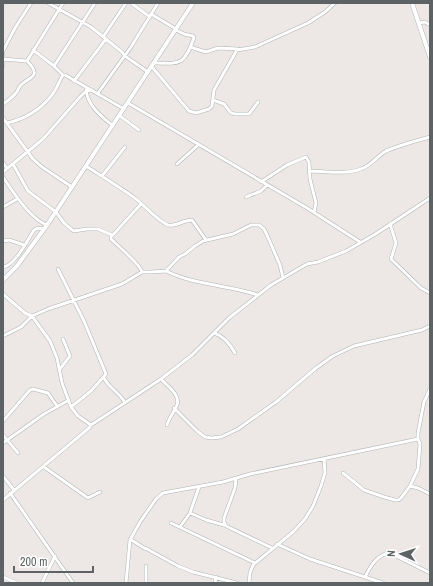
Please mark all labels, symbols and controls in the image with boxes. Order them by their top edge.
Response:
north arrow [381,534,421,574]
scale bar [14,548,93,574]
text: N [384,550,398,557]
text: 200 m [20,554,47,570]

